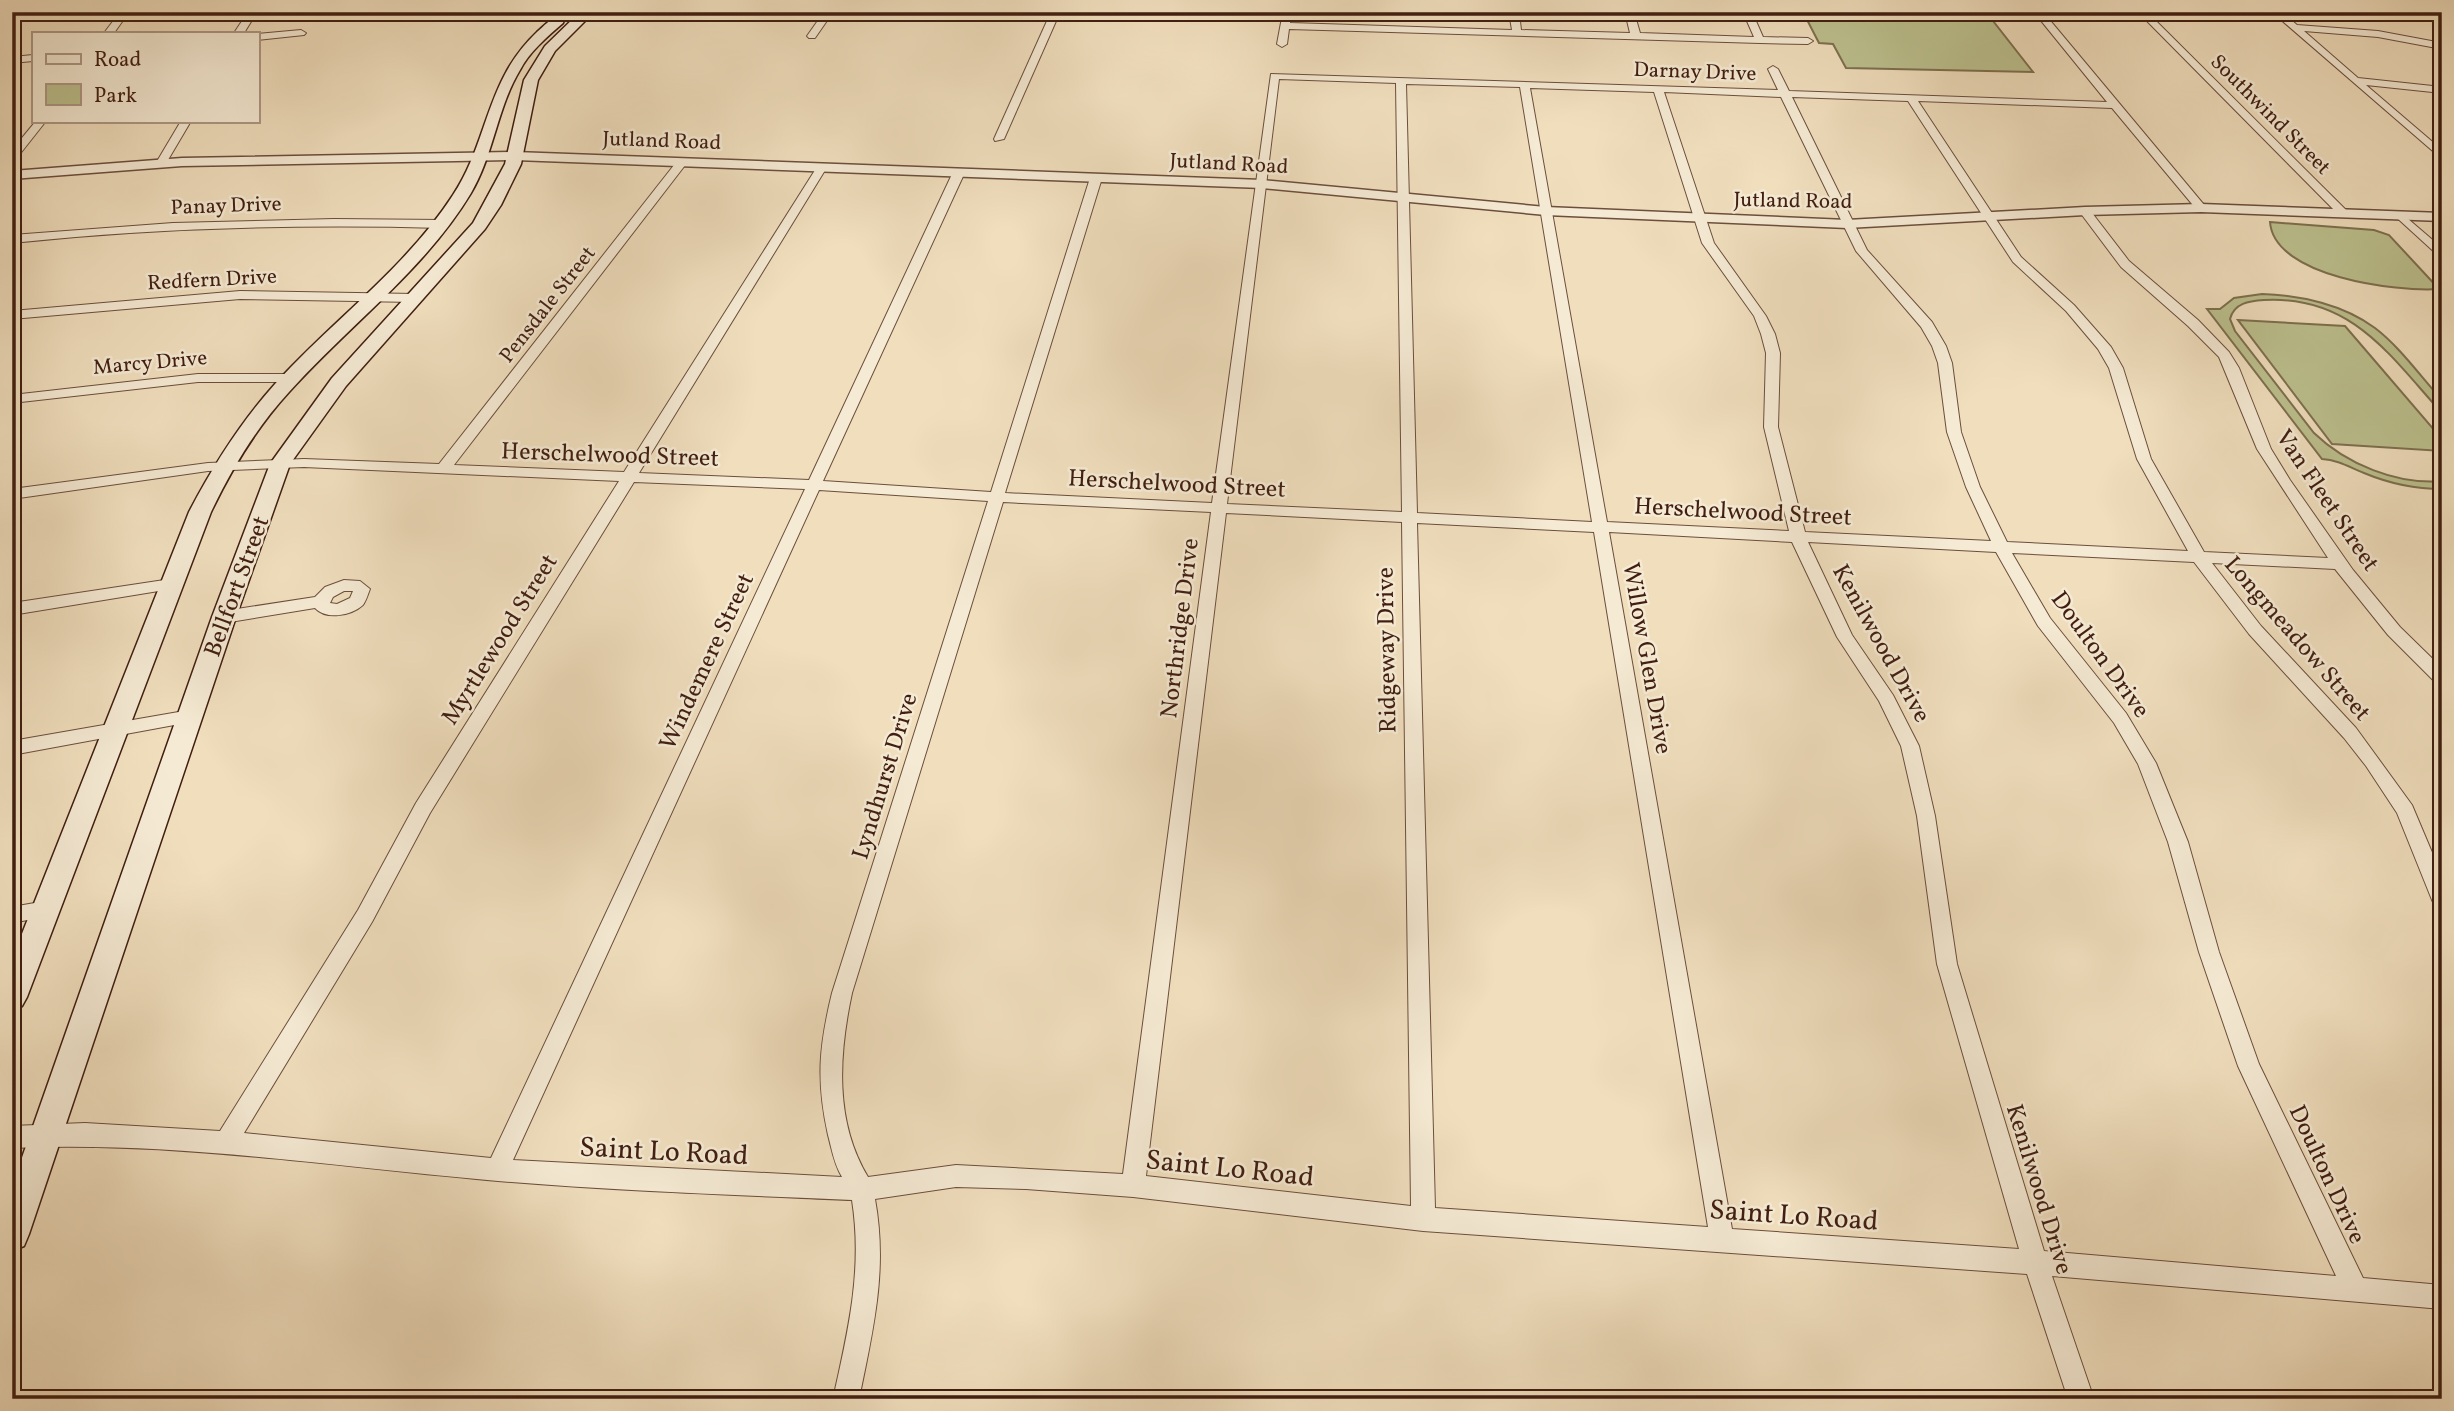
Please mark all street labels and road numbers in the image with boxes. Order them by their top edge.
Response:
street label: Southwind Street [2203,48,2337,182]
street label: Darnay Drive [1633,56,1757,89]
street label: Jutland Road [602,125,722,158]
street label: Jutland Road [1169,147,1289,182]
street label: Jutland Road [1733,186,1853,217]
street label: Panay Drive [170,190,282,223]
street label: Pensdale Street [493,240,603,369]
street label: Redfern Drive [147,263,278,298]
street label: Marcy Drive [92,344,208,383]
street label: Van Fleet Street [2266,423,2387,579]
street label: Herschelwood Street [500,435,719,477]
street label: Herschelwood Street [1067,462,1287,508]
street label: Herschelwood Street [1633,490,1853,536]
street label: Bellfort Street [197,511,279,662]
street label: Northridge Drive [1153,536,1209,720]
street label: Myrtlewood Street [434,548,567,732]
street label: Longmeadow Street [2215,549,2378,729]
street label: Kenilwood Drive [1823,559,1938,729]
street label: Willow Glen Drive [1612,560,1680,757]
street label: Ridgeway Drive [1370,567,1406,733]
street label: Windemere Street [652,568,764,756]
street label: Doulton Drive [2042,585,2157,726]
street label: Lyndhurst Drive [844,689,927,864]
street label: Kenilwood Drive [1996,1100,2080,1279]
street label: Doulton Drive [2279,1100,2373,1250]
street label: Saint Lo Road [578,1129,749,1176]
street label: Saint Lo Road [1143,1141,1316,1198]
street label: Saint Lo Road [1708,1191,1880,1242]

